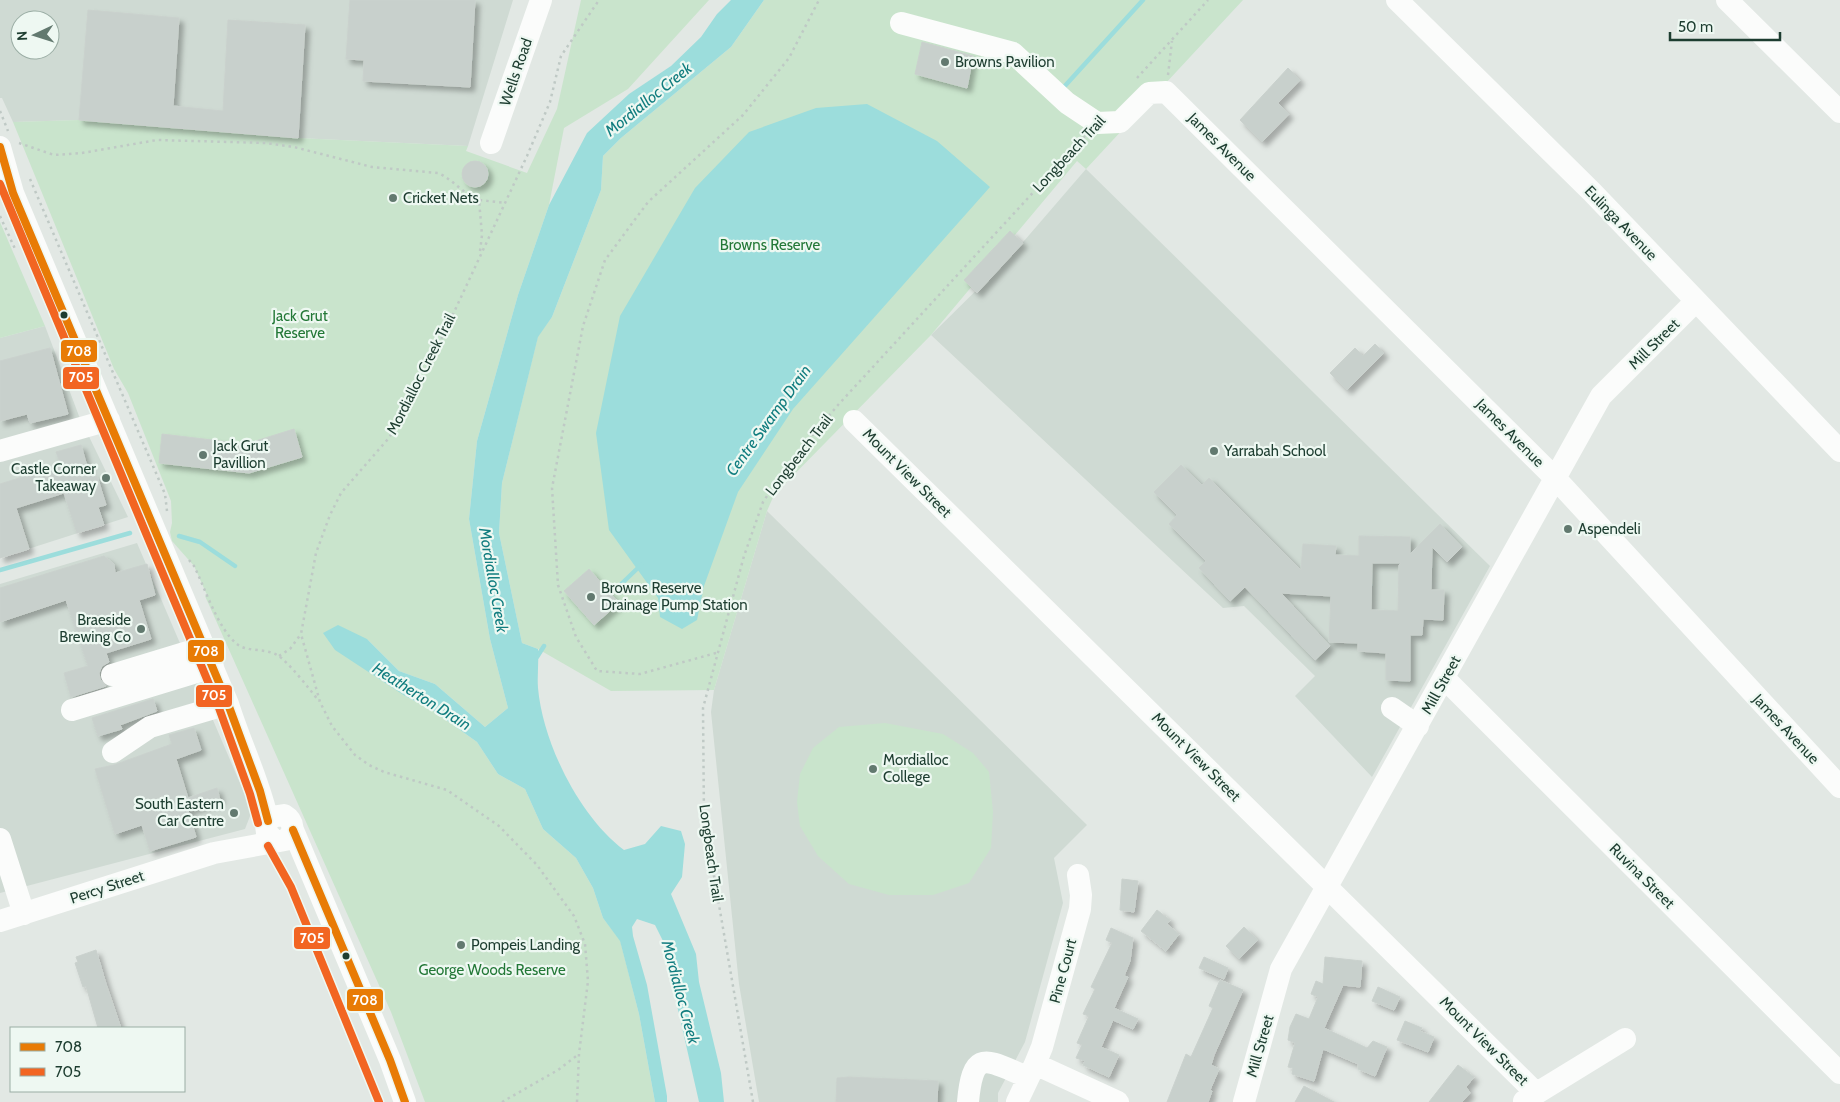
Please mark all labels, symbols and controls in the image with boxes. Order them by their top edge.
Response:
north arrow [10,10,60,60]
scale bar [1670,10,1780,42]
text: 50 m [1678,18,1713,36]
text: N [13,30,31,41]
street label: Wells Road [496,36,536,108]
place label: Browns Pavilion [955,53,1055,71]
marker: Browns Pavilion [939,56,951,68]
water label: Mordialloc Creek [600,58,696,141]
street label: James Avenue [1184,109,1260,185]
street label: Longbeach Trail [1029,112,1109,196]
street label: Eulinga Avenue [1581,182,1661,264]
place label: Cricket Nets [403,189,479,207]
marker: Cricket Nets [387,192,399,204]
park label: Browns Reserve [720,236,821,254]
park label: Jack Grut Reserve [271,307,328,342]
unlabelled marker [59,310,69,320]
street label: Mordialloc Creek Trail [383,310,459,437]
street label: Mill Street [1625,315,1683,373]
line badge: 708 [60,339,98,363]
text: 708 [66,342,92,360]
water label: Centre Swamp Drain [722,361,815,479]
line badge: 705 [62,366,100,390]
text: 705 [69,368,93,386]
street label: James Avenue [1472,395,1548,471]
street label: Longbeach Trail [762,410,837,499]
street label: Mount View Street [859,425,955,521]
place label: Jack Grut Pavillion [212,437,268,472]
place label: Yarrabah School [1223,442,1327,460]
marker: Yarrabah School [1208,445,1220,457]
marker: Jack Grut Pavillion [197,449,209,461]
place label: Castle Corner Takeaway [11,460,96,495]
marker: Castle Corner Takeaway [100,472,112,484]
place label: Aspendeli [1578,520,1641,538]
marker: Aspendeli [1562,523,1574,535]
water label: Mordialloc Creek [475,525,512,635]
place label: Browns Reserve Drainage Pump Station [601,579,748,614]
marker: Browns Reserve Drainage Pump Station [585,591,597,603]
place label: Braeside Brewing Co [59,611,131,646]
marker: Braeside Brewing Co [135,623,147,635]
line badge: 708 [187,639,225,663]
text: 708 [193,642,219,660]
street label: Mill Street [1418,653,1464,717]
water label: Heatherton Drain [369,659,474,734]
line badge: 705 [195,684,233,708]
text: 705 [202,686,226,704]
street label: James Avenue [1748,690,1823,768]
street label: Mount View Street [1148,709,1244,805]
place label: Mordialloc College [883,751,949,786]
marker: Mordialloc College [867,763,879,775]
place label: South Eastern Car Centre [135,795,224,830]
street label: Longbeach Trail [695,803,727,903]
marker: South Eastern Car Centre [228,807,240,819]
street label: Ruvina Street [1606,840,1678,912]
street label: Percy Street [68,867,146,907]
line badge: 705 [293,926,331,950]
text: 705 [300,929,324,947]
place label: Pompeis Landing [471,936,581,954]
water label: Mordialloc Creek [657,937,704,1047]
street label: Pine Court [1046,937,1080,1005]
marker: Pompeis Landing [455,939,467,951]
unlabelled marker [341,951,351,961]
park label: George Woods Reserve [418,961,566,979]
line badge: 708 [346,988,384,1012]
text: 708 [352,991,378,1009]
street label: Mount View Street [1436,993,1532,1089]
street label: Mill Street [1242,1013,1278,1079]
legend [10,1027,185,1092]
text: 708 [55,1038,82,1056]
text: 705 [55,1063,81,1081]

